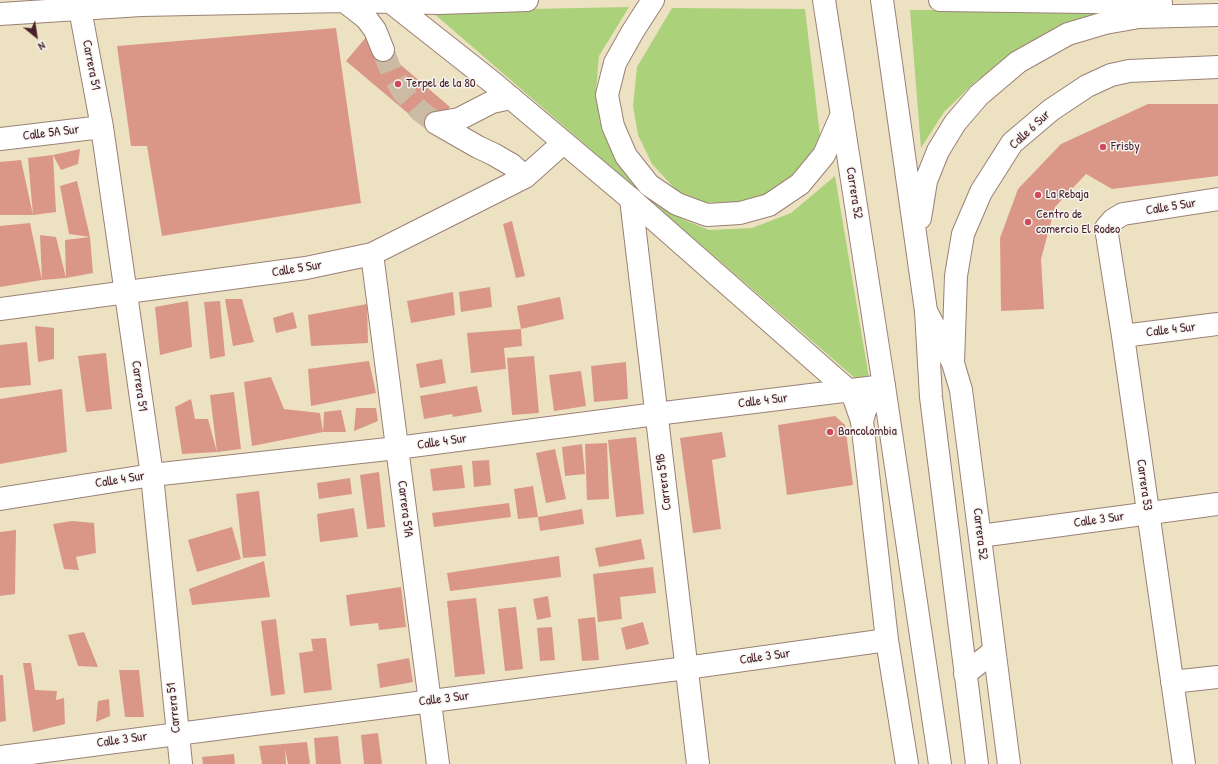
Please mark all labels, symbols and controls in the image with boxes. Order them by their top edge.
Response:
north arrow [16,16,56,56]
text: N [36,39,48,54]
street label: Carrera 51 [79,39,103,91]
place label: Terpel de la 80 [406,76,476,92]
marker: Terpel de la 80 [393,79,403,89]
street label: Calle 6 Sur [1006,107,1054,153]
street label: Calle 5A Sur [22,122,80,144]
place label: Frisby [1111,139,1140,155]
marker: Frisby [1098,142,1108,152]
street label: Carrera 52 [842,166,866,220]
place label: La Rebaja [1046,187,1089,203]
marker: La Rebaja [1033,190,1043,200]
street label: Calle 5 Sur [1145,195,1197,219]
place label: Centro de comercio El Rodeo [1036,207,1120,238]
marker: Centro de comercio El Rodeo [1023,217,1033,227]
street label: Calle 5 Sur [271,257,323,281]
street label: Calle 4 Sur [1145,319,1197,341]
street label: Carrera 51 [128,360,150,412]
street label: Calle 4 Sur [737,390,789,412]
place label: Bancolombia [838,424,897,440]
marker: Bancolombia [825,427,835,437]
street label: Calle 4 Sur [416,431,468,453]
street label: Carrera 51B [653,453,675,511]
street label: Carrera 53 [1133,458,1155,512]
street label: Calle 4 Sur [94,468,146,492]
street label: Carrera 51A [394,480,416,538]
street label: Carrera 52 [969,507,991,561]
street label: Calle 3 Sur [1073,509,1125,531]
street label: Calle 3 Sur [739,646,791,668]
street label: Carrera 51 [164,682,184,734]
street label: Calle 3 Sur [418,688,470,710]
street label: Calle 3 Sur [96,729,148,751]

